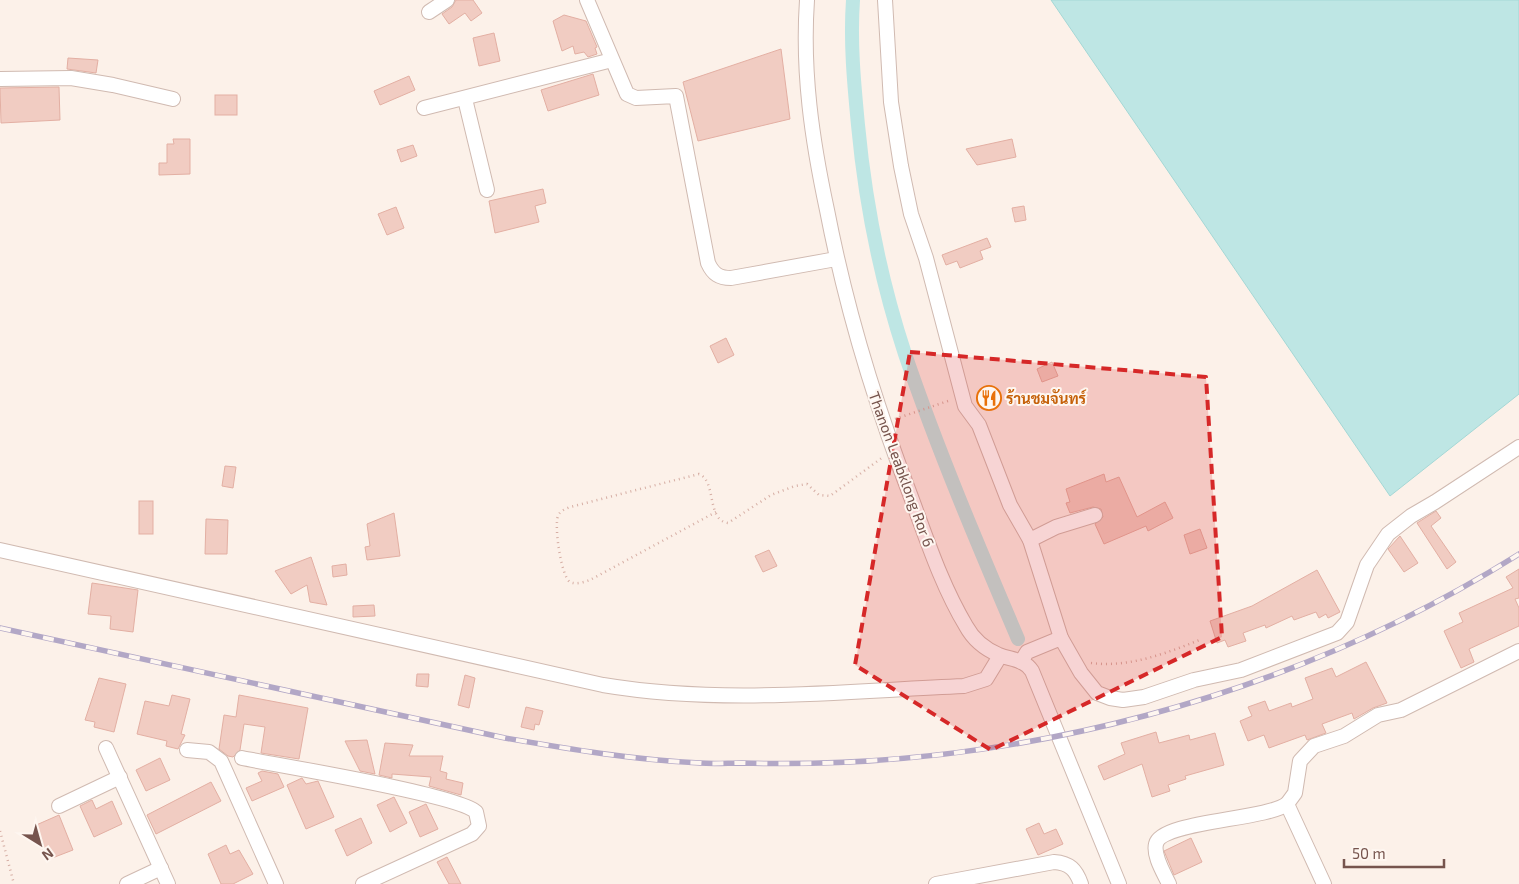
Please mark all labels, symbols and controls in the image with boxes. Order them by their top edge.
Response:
restaurant icon: ร้านชมจันทร์ [976,385,1002,411]
street label: Thanon Leabklong Ror 6 [866,389,938,549]
place label: ร้านชมจันทร์ [1006,389,1087,407]
north arrow [15,819,65,869]
scale bar [1344,836,1444,868]
text: 50 m [1352,844,1386,862]
text: N [39,845,57,865]

